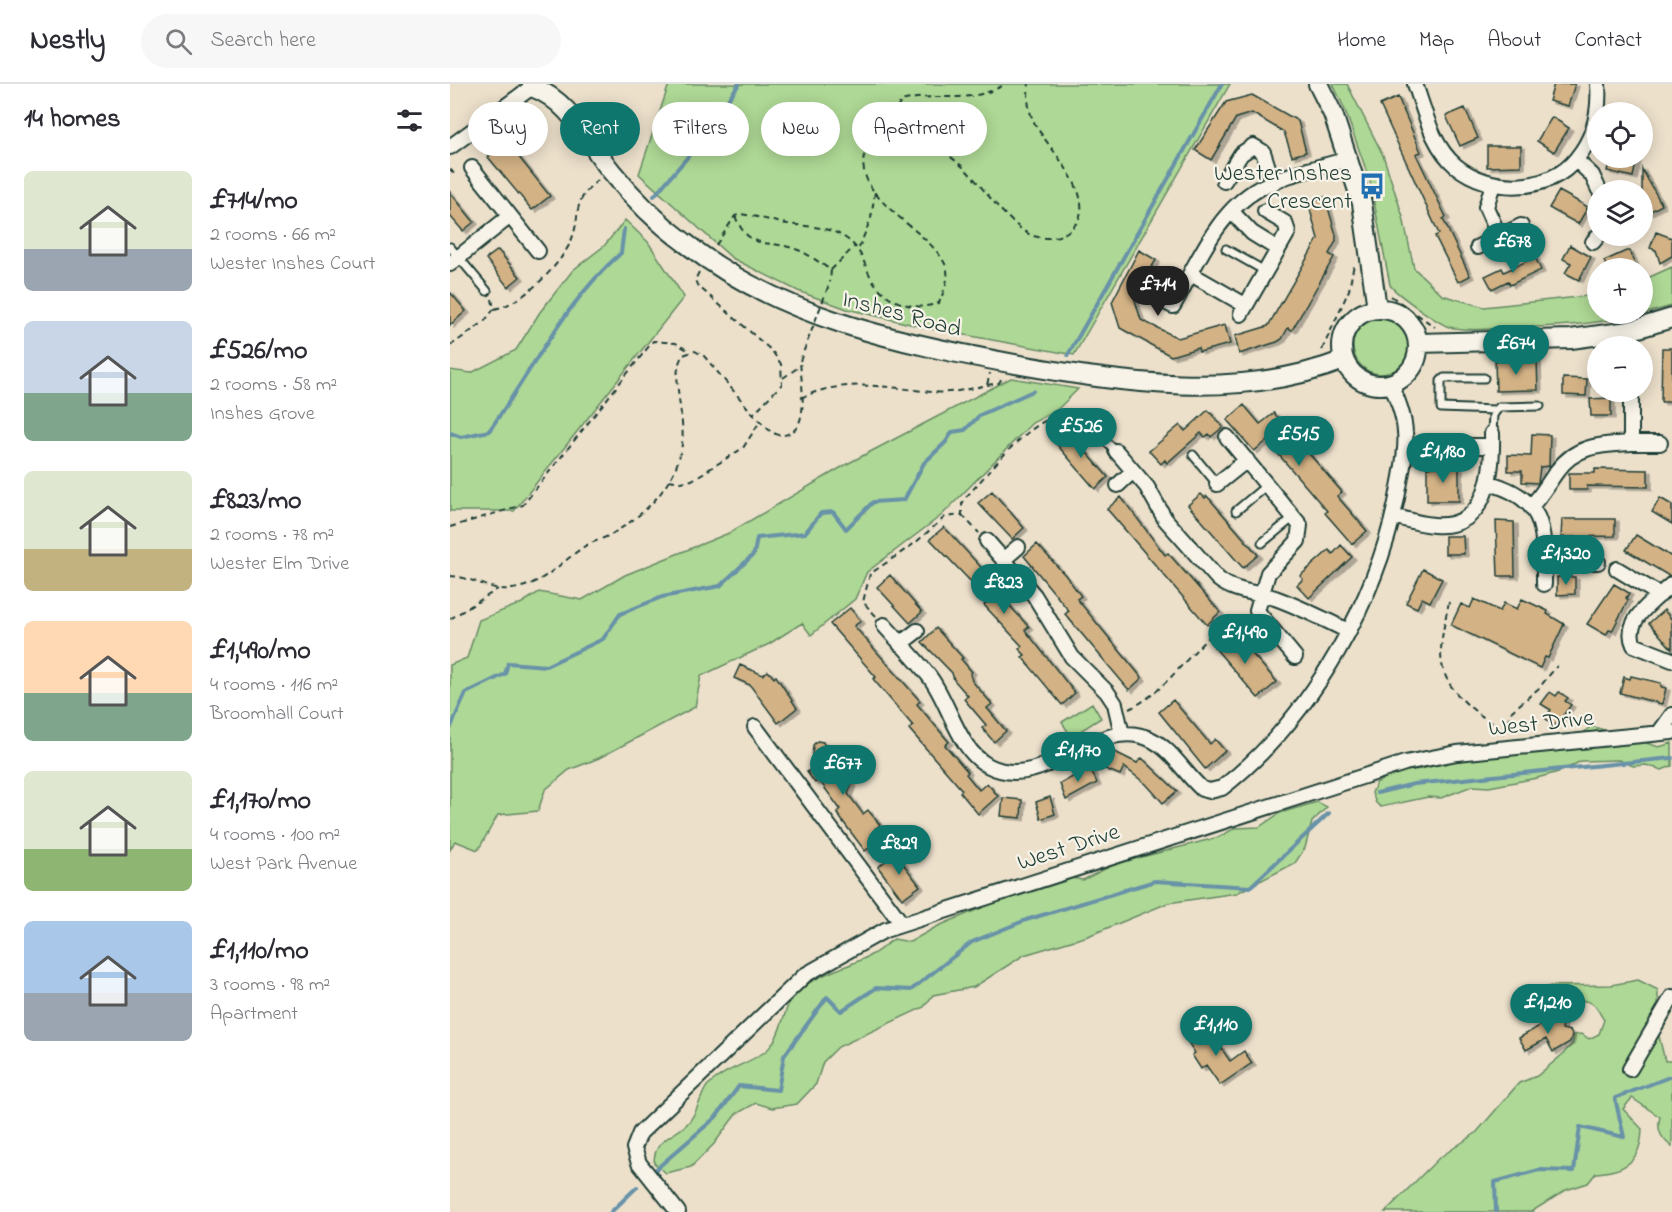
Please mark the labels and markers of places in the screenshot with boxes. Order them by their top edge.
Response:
place label: Wester Inshes Crescent [1214,157,1352,220]
bus stop icon: Wester Inshes Crescent [1357,171,1387,201]
pin: £678 [1477,223,1549,274]
pin: £714 [1122,266,1194,317]
pin: £674 [1480,325,1552,376]
pin: £526 [1045,408,1117,459]
pin: £515 [1263,416,1335,467]
pin: £1,180 [1394,433,1492,484]
pin: £1,320 [1517,535,1615,586]
pin: £823 [968,564,1040,615]
pin: £1,490 [1196,614,1294,665]
pin: £1,170 [1029,732,1127,783]
pin: £677 [807,745,879,796]
pin: £829 [863,825,935,876]
pin: £1,210 [1499,984,1597,1035]
pin: £1,110 [1167,1006,1265,1057]

